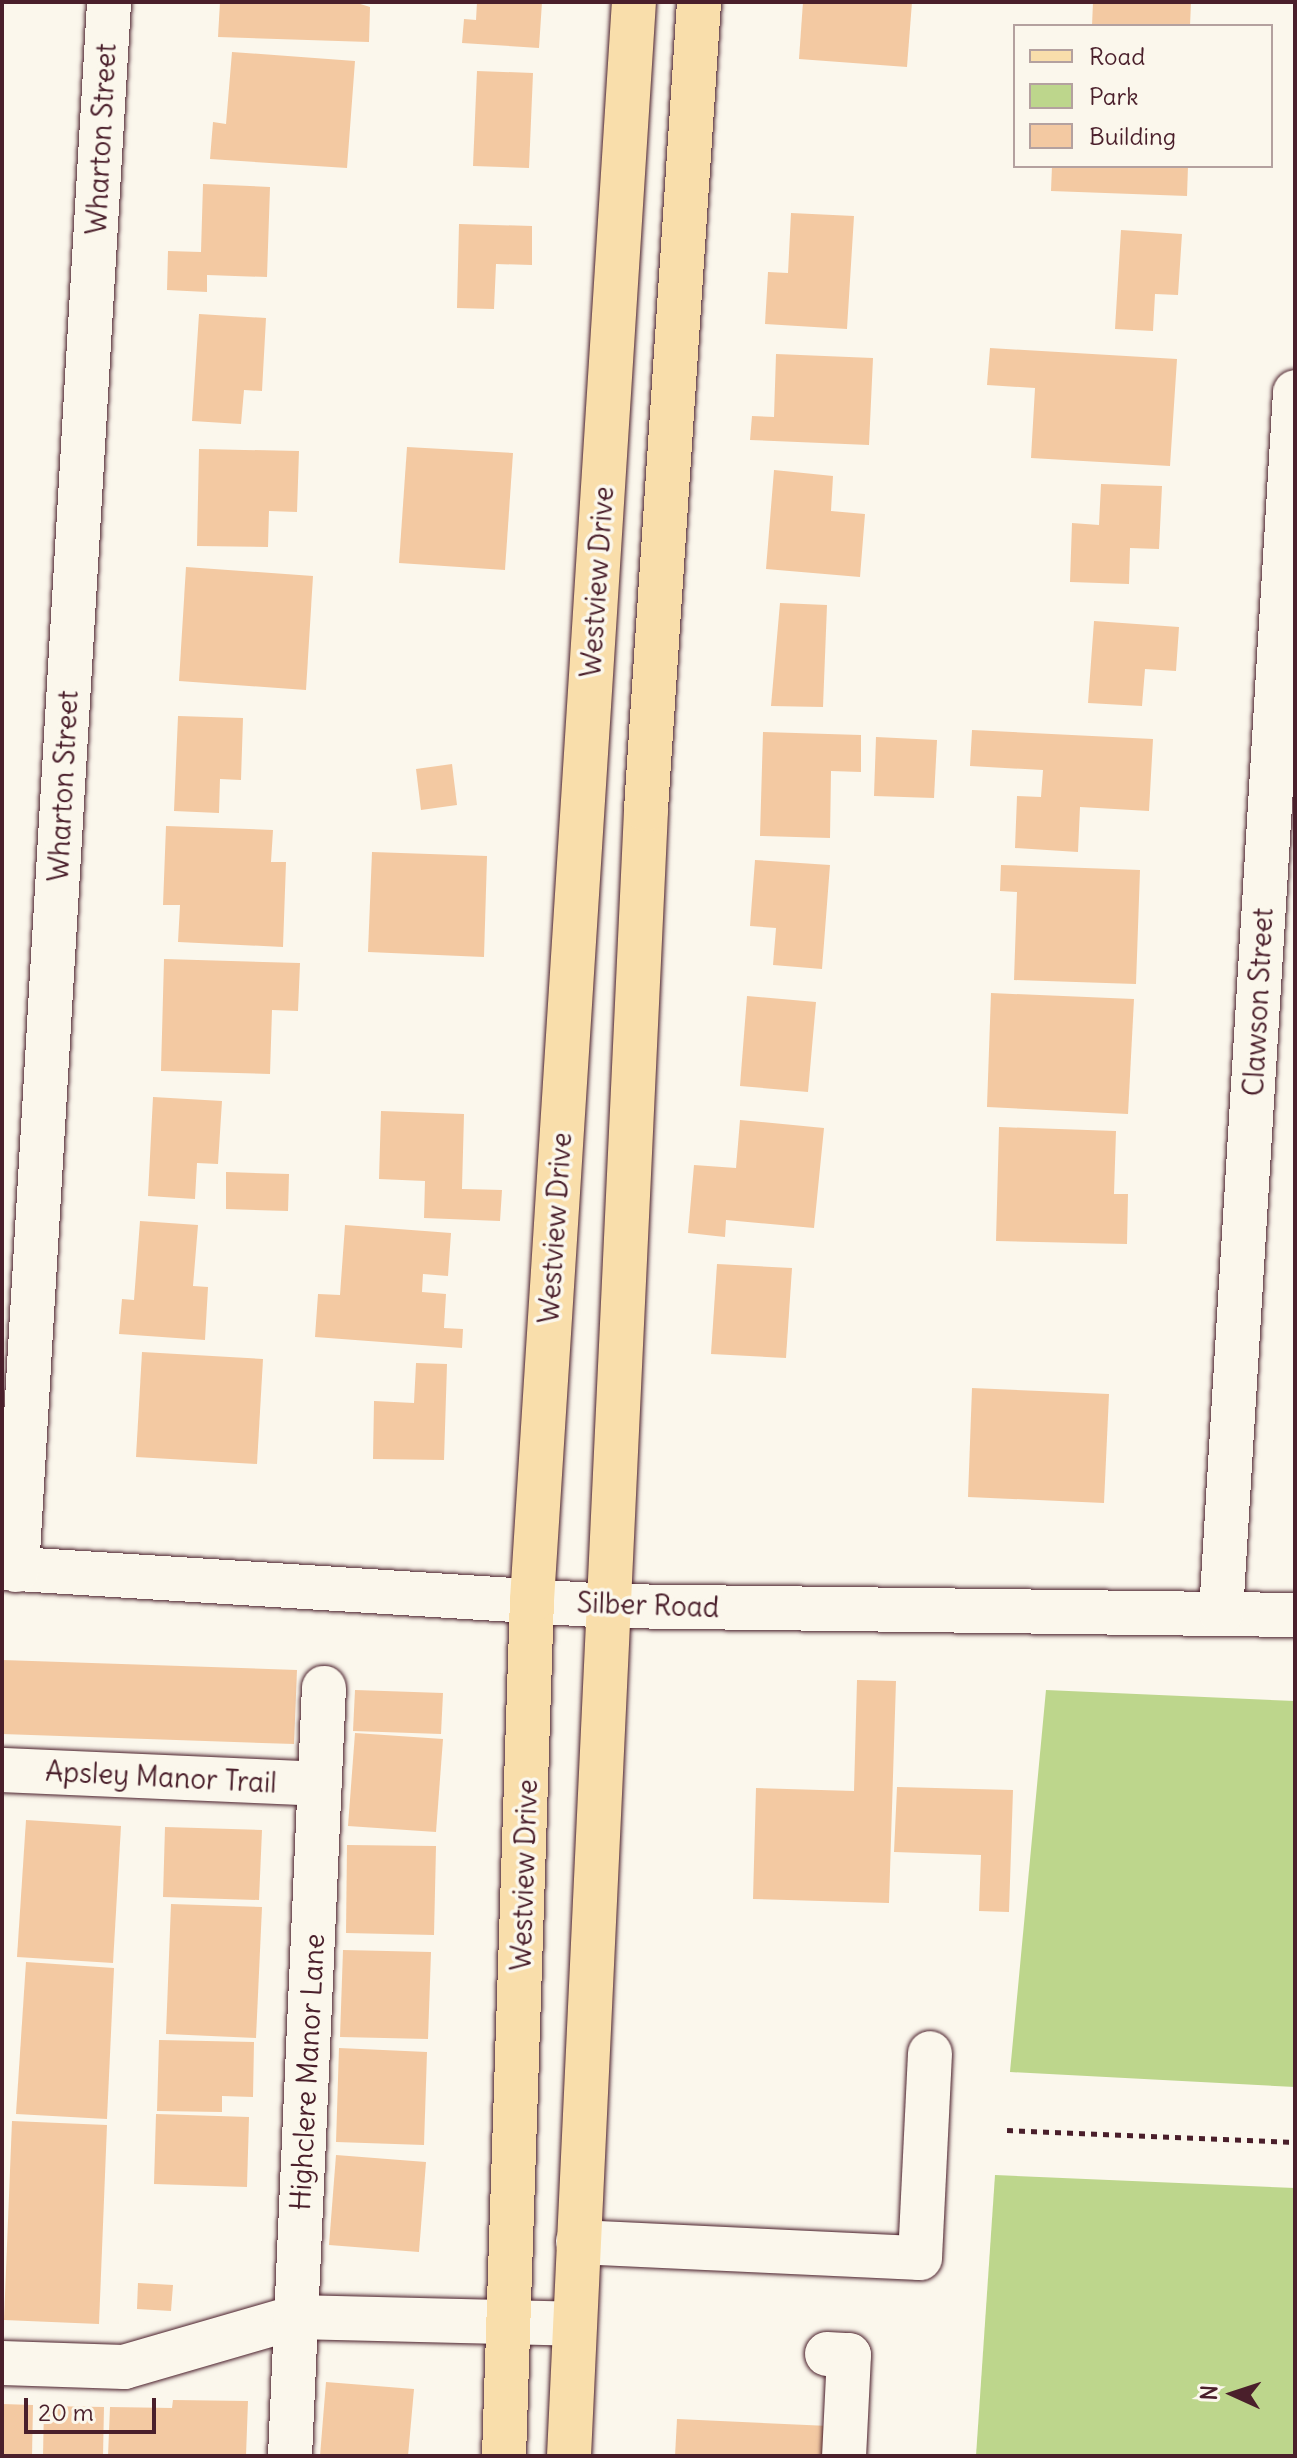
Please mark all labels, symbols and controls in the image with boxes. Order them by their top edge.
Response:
legend [1013,24,1273,168]
text: Road [1089,41,1145,71]
street label: Wharton Street [79,42,123,236]
text: Park [1089,81,1139,111]
text: Building [1089,121,1176,151]
street label: Westview Drive [574,485,620,679]
street label: Wharton Street [41,689,85,883]
street label: Clawson Street [1236,907,1280,1097]
street label: Westview Drive [532,1131,578,1325]
street label: Silber Road [576,1586,720,1624]
street label: Apsley Manor Trail [45,1754,277,1800]
street label: Westview Drive [504,1779,544,1971]
street label: Highclere Manor Lane [283,1933,331,2211]
north arrow [1193,2354,1273,2434]
scale bar [28,2382,160,2432]
text: N [1195,2384,1223,2401]
text: 20 m [38,2397,94,2427]

